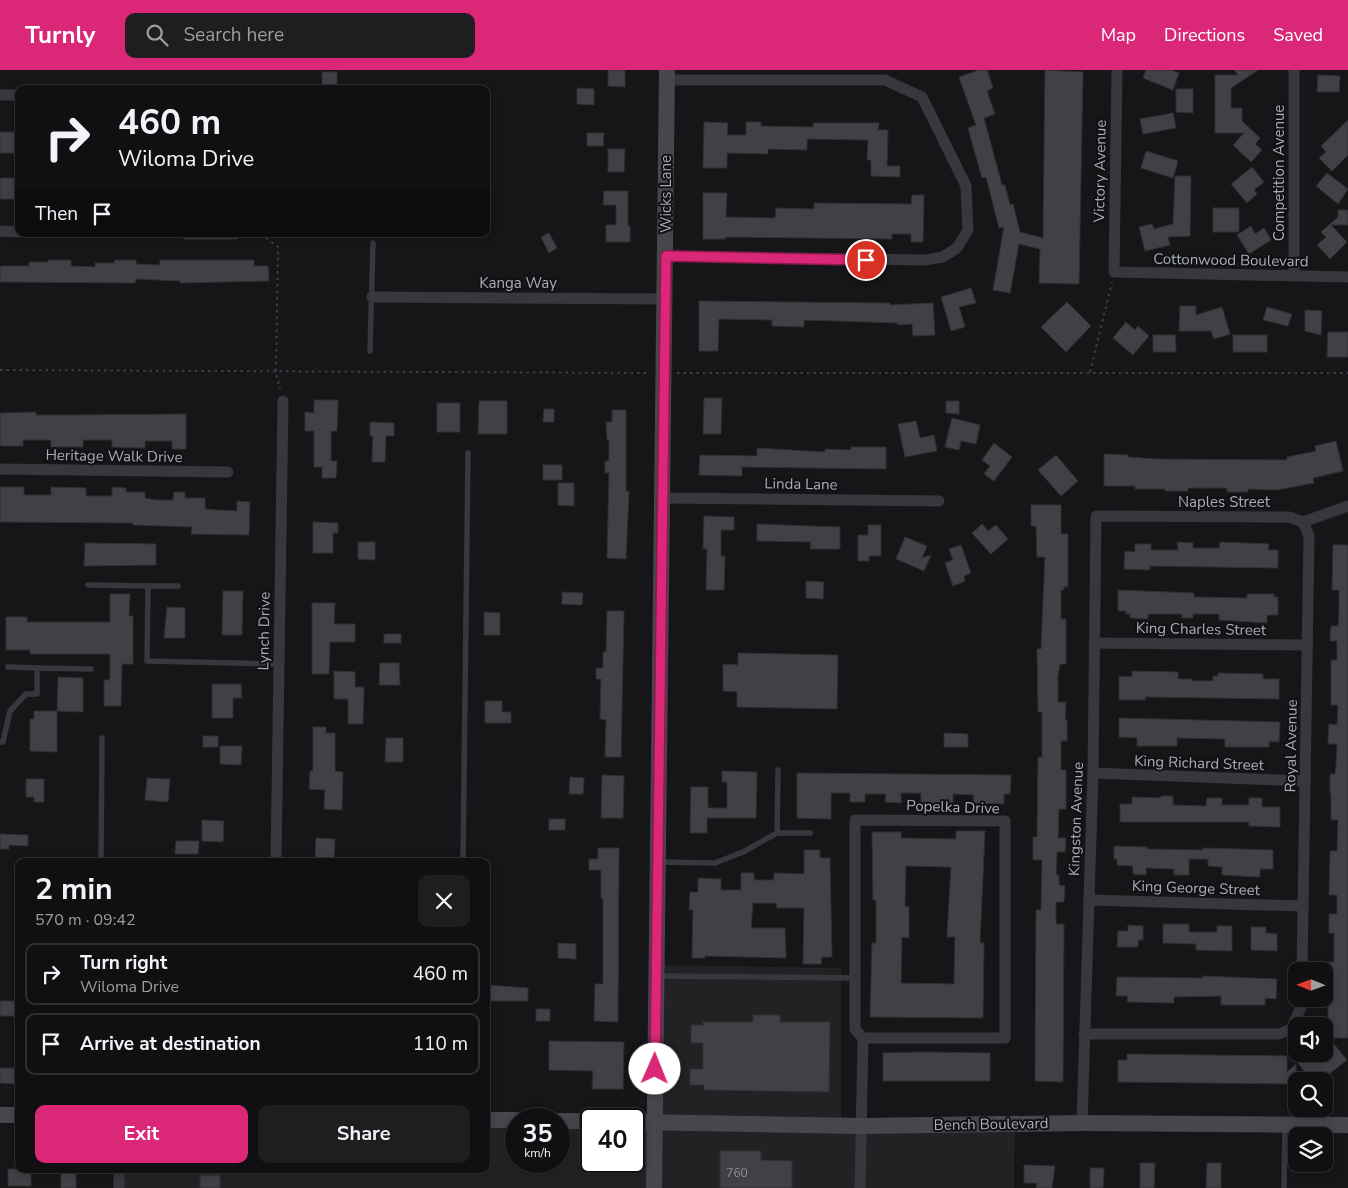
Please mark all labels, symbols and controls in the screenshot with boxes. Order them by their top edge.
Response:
search box [125,13,475,58]
text: Turnly [25,19,95,51]
icon: search [143,21,171,49]
text: Search here [183,22,284,48]
text: Map [1101,23,1136,47]
text: Directions [1164,23,1245,47]
text: Saved [1273,23,1323,47]
text: 460 m [118,99,221,146]
icon: right [35,105,100,170]
street label: Competition Avenue [1269,105,1289,241]
street label: Victory Avenue [1089,119,1111,224]
text: Wiloma Drive [118,144,254,174]
street label: Wicks Lane [656,155,676,233]
icon: arrive [88,200,116,228]
text: Then [35,201,78,227]
pin [845,239,887,281]
icon: arrive [852,246,880,274]
street label: Cottonwood Boulevard [1153,249,1309,271]
street label: Kanga Way [479,273,557,293]
street label: Heritage Walk Drive [45,445,183,467]
street label: Linda Lane [764,473,838,495]
street label: Naples Street [1178,492,1271,512]
street label: Lynch Drive [253,591,275,670]
street label: King Charles Street [1136,618,1267,640]
street label: Royal Avenue [1280,699,1302,793]
street label: King Richard Street [1134,751,1265,775]
street label: Kingston Avenue [1064,762,1088,876]
street label: Popelka Drive [906,795,1000,819]
text: 2 min [35,869,113,910]
button: close [418,875,470,927]
street label: King George Street [1132,876,1261,900]
text: 570 m · 09:42 [35,909,136,931]
text: Turn right [80,950,167,976]
icon: right [37,960,65,988]
text: 460 m [413,961,468,987]
north arrow [1288,962,1332,1008]
map controls [1288,962,1333,1172]
text: Wiloma Drive [80,976,179,998]
button: sound [1288,1017,1333,1062]
icon: arrive [37,1030,65,1058]
text: Arrive at destination [80,1031,261,1057]
text: 110 m [413,1031,468,1057]
position arrow [628,1042,680,1094]
button: search [1288,1072,1333,1117]
button: Exit [35,1105,248,1163]
button: Share [258,1105,470,1163]
speed limit sign: 40 [580,1108,645,1173]
street label: Bench Boulevard [934,1113,1048,1135]
text: 35 [522,1117,553,1151]
button: layers [1288,1127,1333,1172]
text: km/h [524,1145,551,1161]
house number: 760 [726,1165,748,1181]

